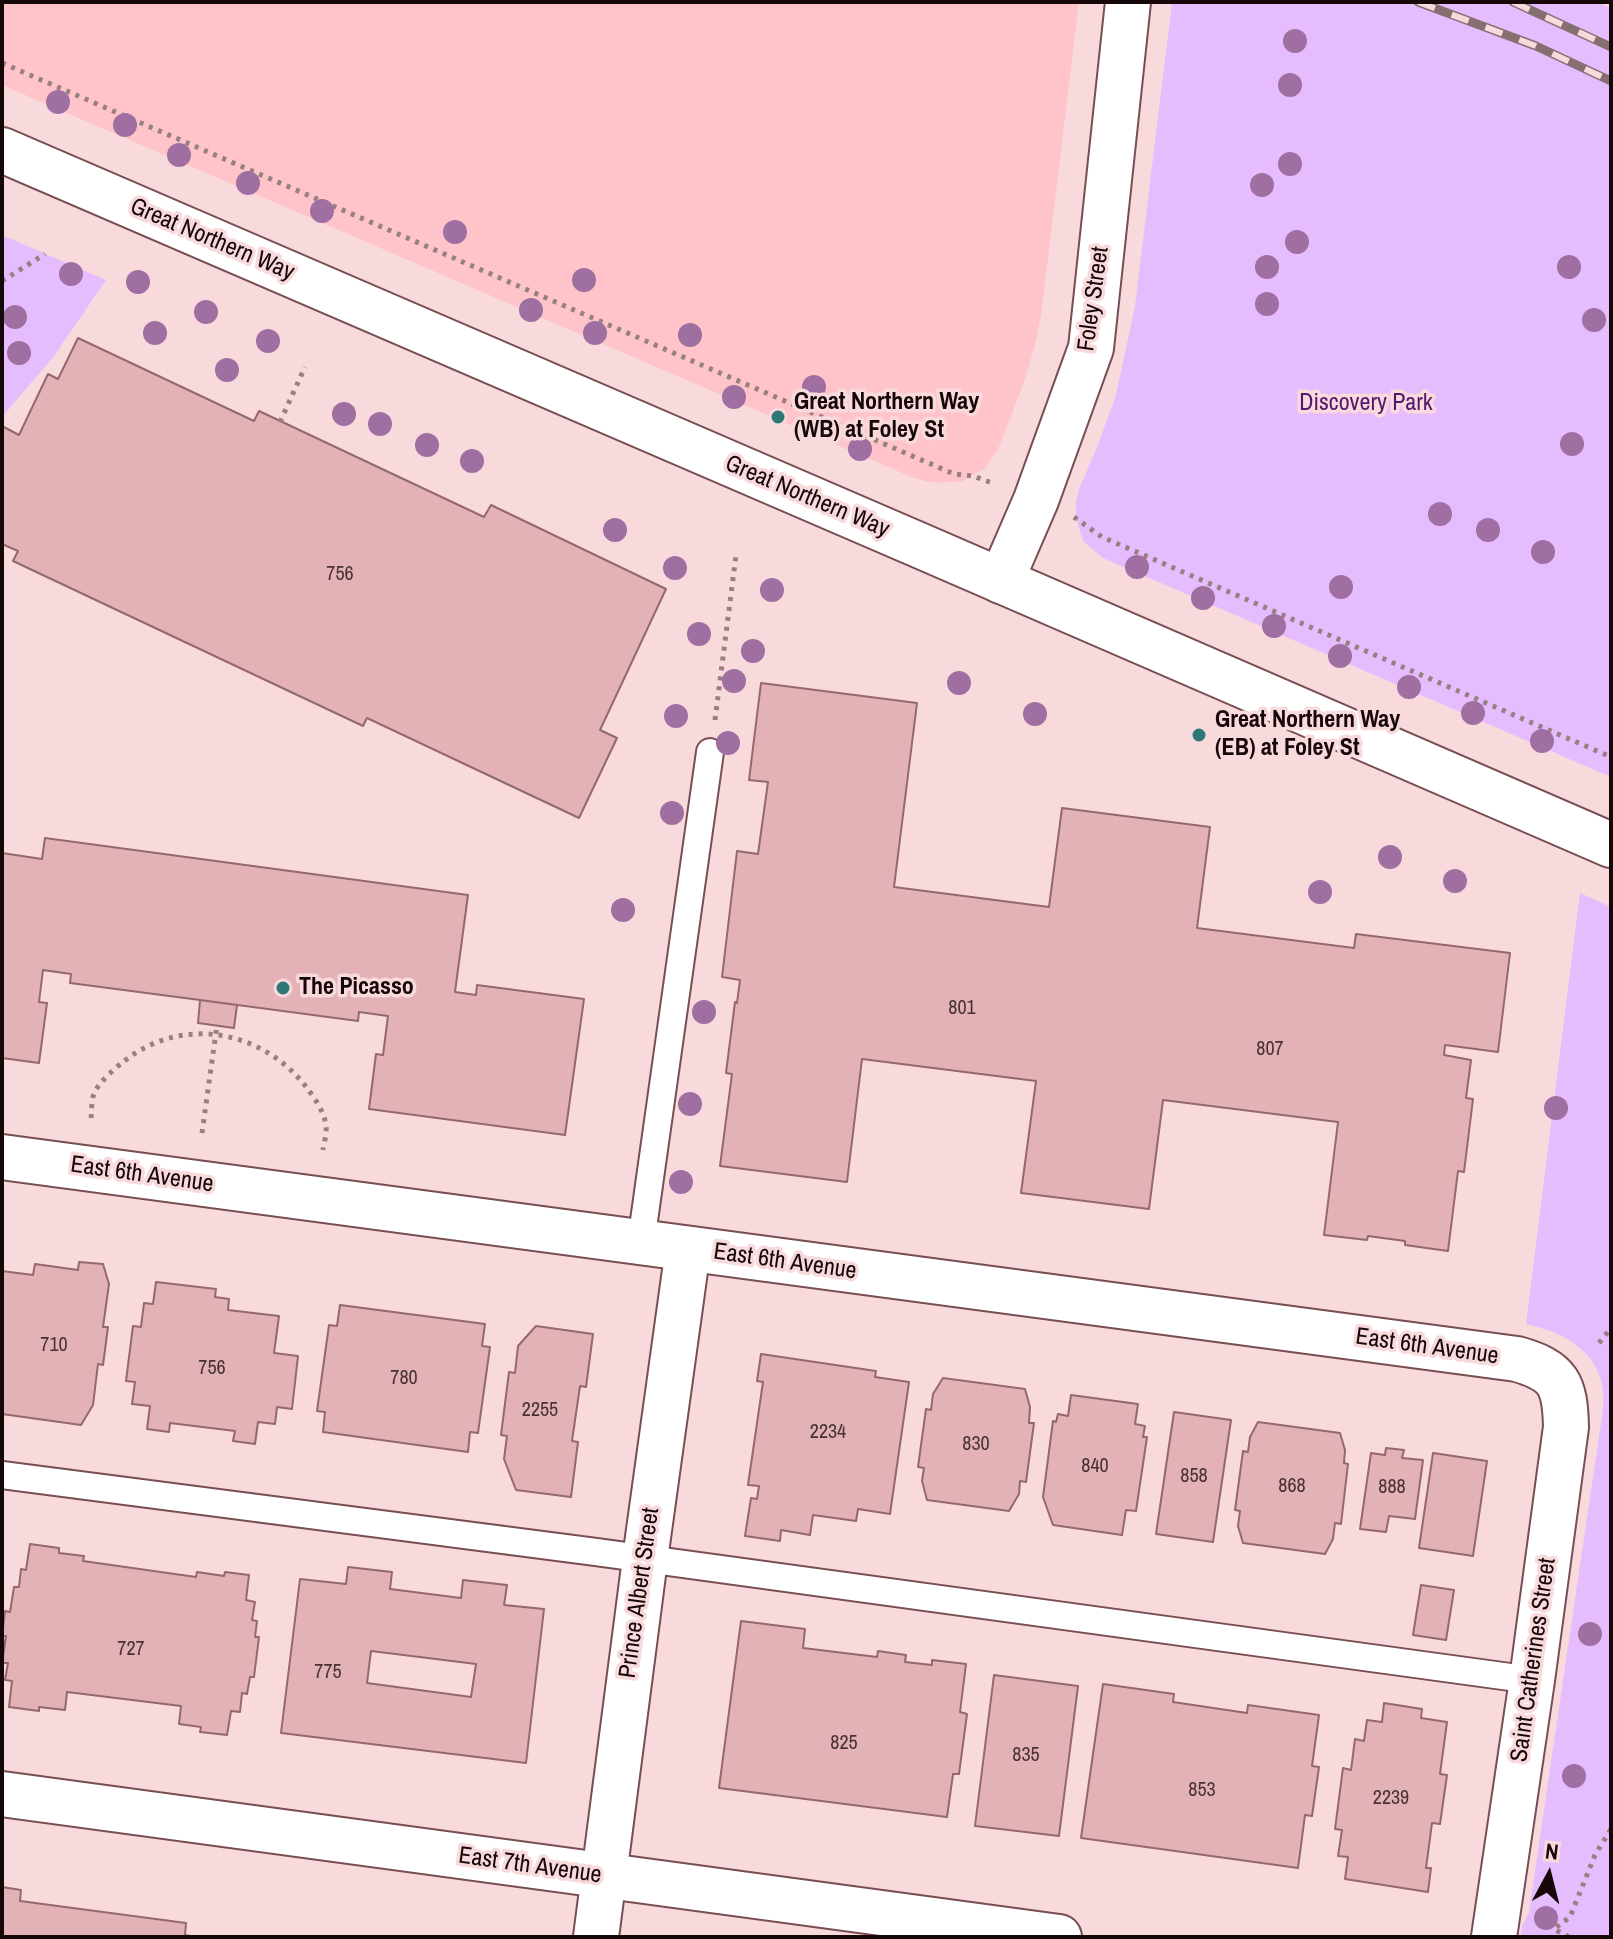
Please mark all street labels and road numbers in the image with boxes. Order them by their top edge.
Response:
street label: Great Northern Way [126,192,298,288]
street label: Foley Street [1072,245,1116,353]
street label: Great Northern Way [721,449,893,545]
street label: East 6th Avenue [69,1151,215,1199]
street label: East 6th Avenue [712,1238,858,1286]
street label: East 6th Avenue [1354,1323,1500,1371]
street label: Prince Albert Street [614,1506,666,1680]
street label: Saint Catherines Street [1505,1556,1563,1764]
street label: East 7th Avenue [457,1842,603,1890]

